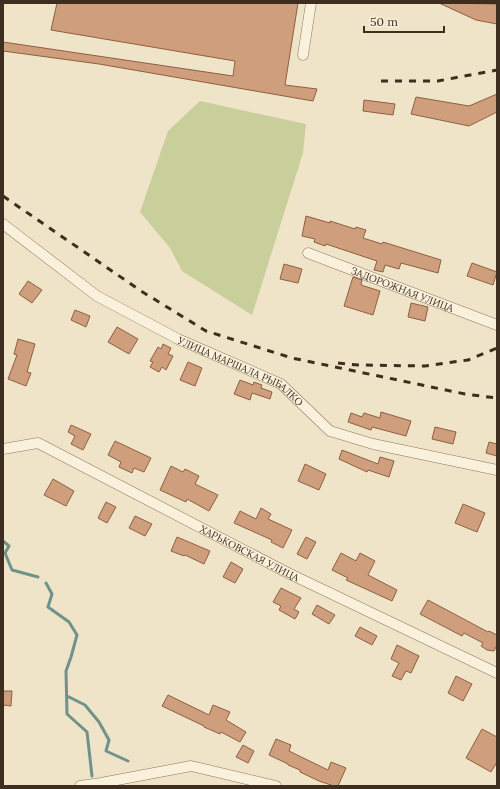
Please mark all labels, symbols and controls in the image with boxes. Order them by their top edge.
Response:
scale bar [364,8,444,34]
text: 50 m [370,14,398,29]
street label: ЗАДОРОЖНАЯ УЛИЦА [349,264,456,315]
street label: УЛИЦА МАРШАЛА РЫБАЛКО [175,333,306,409]
street label: ХАРЬКОВСКАЯ УЛИЦА [198,522,302,585]

